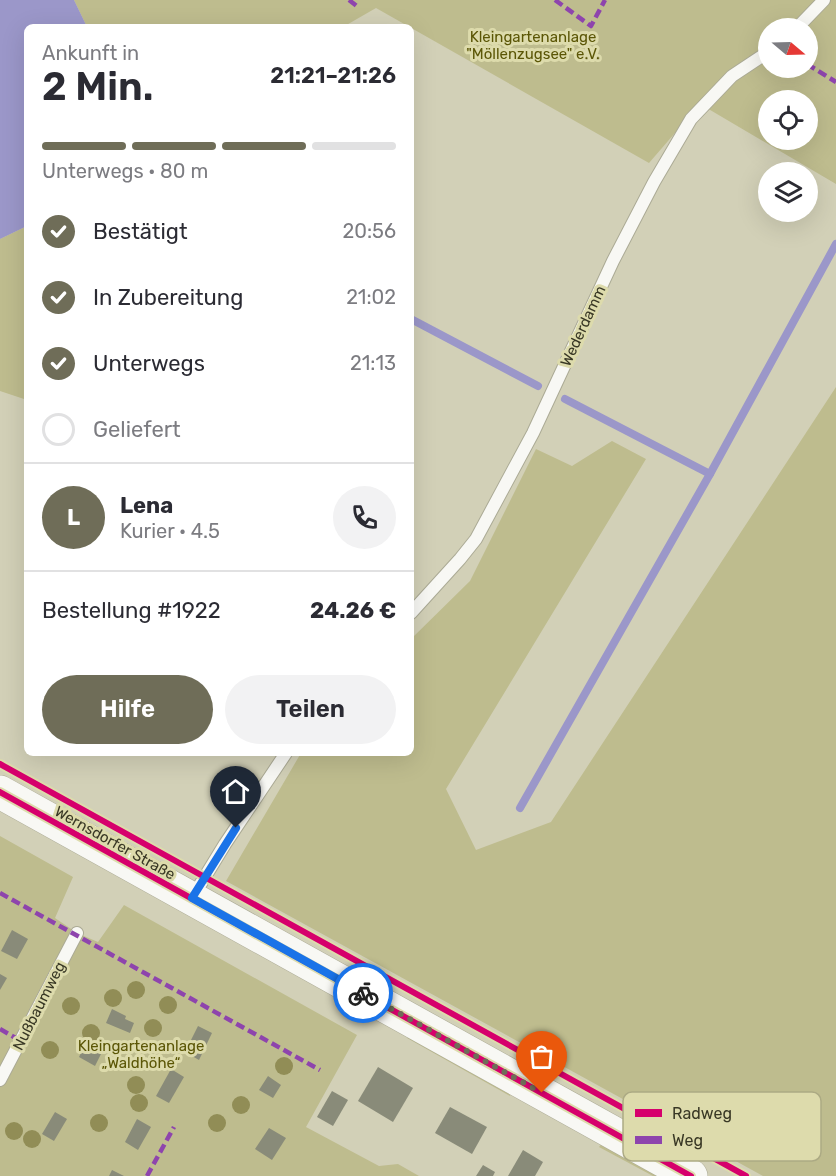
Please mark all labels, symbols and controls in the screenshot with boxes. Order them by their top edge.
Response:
north arrow [758,18,818,78]
map controls [758,18,818,222]
park label: Kleingartenanlage "Möllenzugsee" e.V. [466,28,600,63]
text: Ankunft in [42,41,139,65]
text: 21:21–21:26 [270,62,396,89]
text: 2 Min. [42,64,153,110]
button: locate [758,90,818,150]
text: Unterwegs · 80 m [42,159,208,183]
button: layers [758,162,818,222]
icon: check [42,215,75,248]
text: Bestätigt [93,218,188,245]
text: 20:56 [343,219,396,243]
icon: check [42,281,75,314]
street label: Wederdamm [556,283,610,369]
text: In Zubereitung [93,284,243,311]
text: 21:02 [346,285,396,309]
icon: check [42,347,75,380]
text: Unterwegs [93,350,205,377]
text: 21:13 [350,351,396,375]
text: Geliefert [93,416,181,443]
button: phone [333,486,396,549]
text: Lena [120,492,173,519]
text: L [67,504,80,531]
text: Kurier · 4.5 [120,519,220,543]
text: Bestellung #1922 [42,597,221,624]
text: 24.26 € [310,597,396,624]
button: Hilfe [42,675,213,744]
button: Teilen [225,675,396,744]
pin [210,766,261,828]
icon: home [219,775,252,808]
street label: Wernsdorfer Straße [52,802,178,884]
street label: Nußbaumweg [9,959,69,1053]
courier [333,963,393,1023]
icon: bike [347,977,380,1010]
pin [516,1031,567,1093]
park label: Kleingartenanlage „Waldhöhe“ [78,1037,204,1072]
icon: bag [525,1040,558,1073]
legend [623,1092,821,1161]
text: Radweg [672,1104,732,1123]
text: Weg [672,1131,703,1150]

